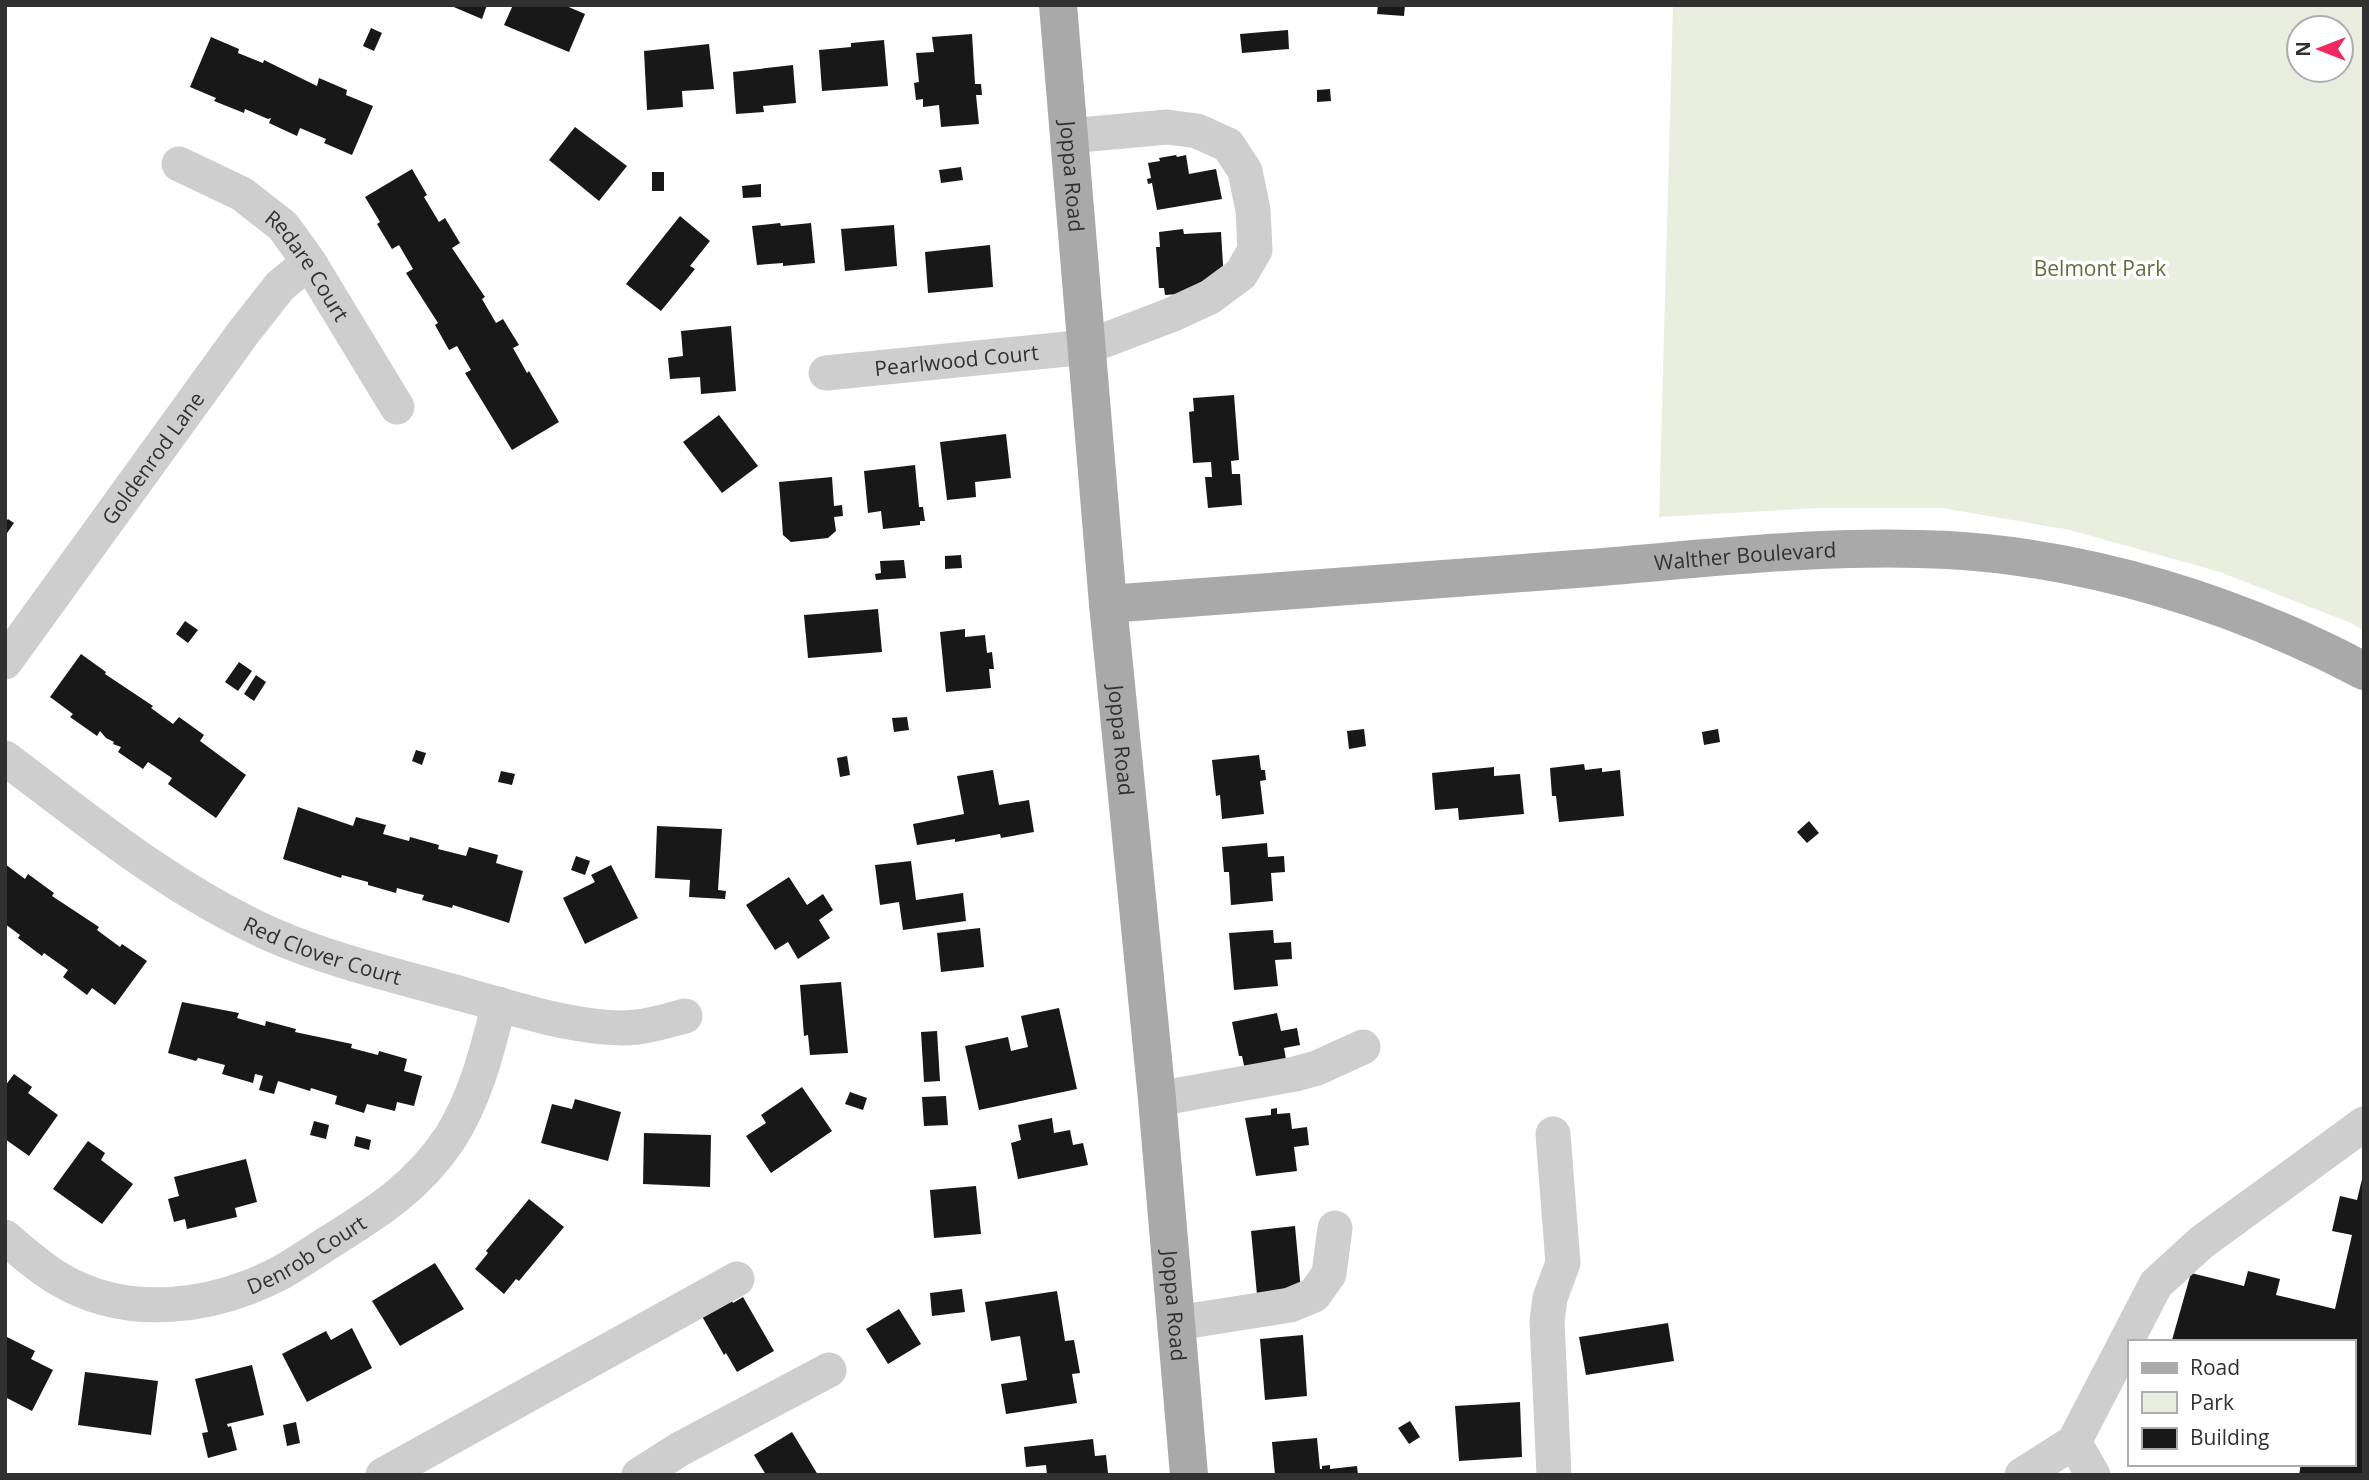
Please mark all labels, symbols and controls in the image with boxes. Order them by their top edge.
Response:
north arrow [2285,14,2355,84]
text: N [2290,41,2316,57]
street label: Joppa Road [1054,118,1091,233]
street label: Redare Court [260,203,356,326]
park label: Belmont Park [2034,254,2166,282]
street label: Pearlwood Court [873,338,1040,382]
street label: Goldenrod Lane [95,386,210,530]
street label: Walther Boulevard [1653,535,1837,576]
street label: Joppa Road [1102,682,1141,797]
street label: Red Clover Court [239,910,405,991]
street label: Denrob Court [242,1208,371,1301]
street label: Joppa Road [1156,1247,1193,1362]
legend [2128,1340,2355,1466]
text: Road [2190,1353,2240,1381]
text: Park [2190,1388,2234,1416]
text: Building [2190,1423,2269,1451]

